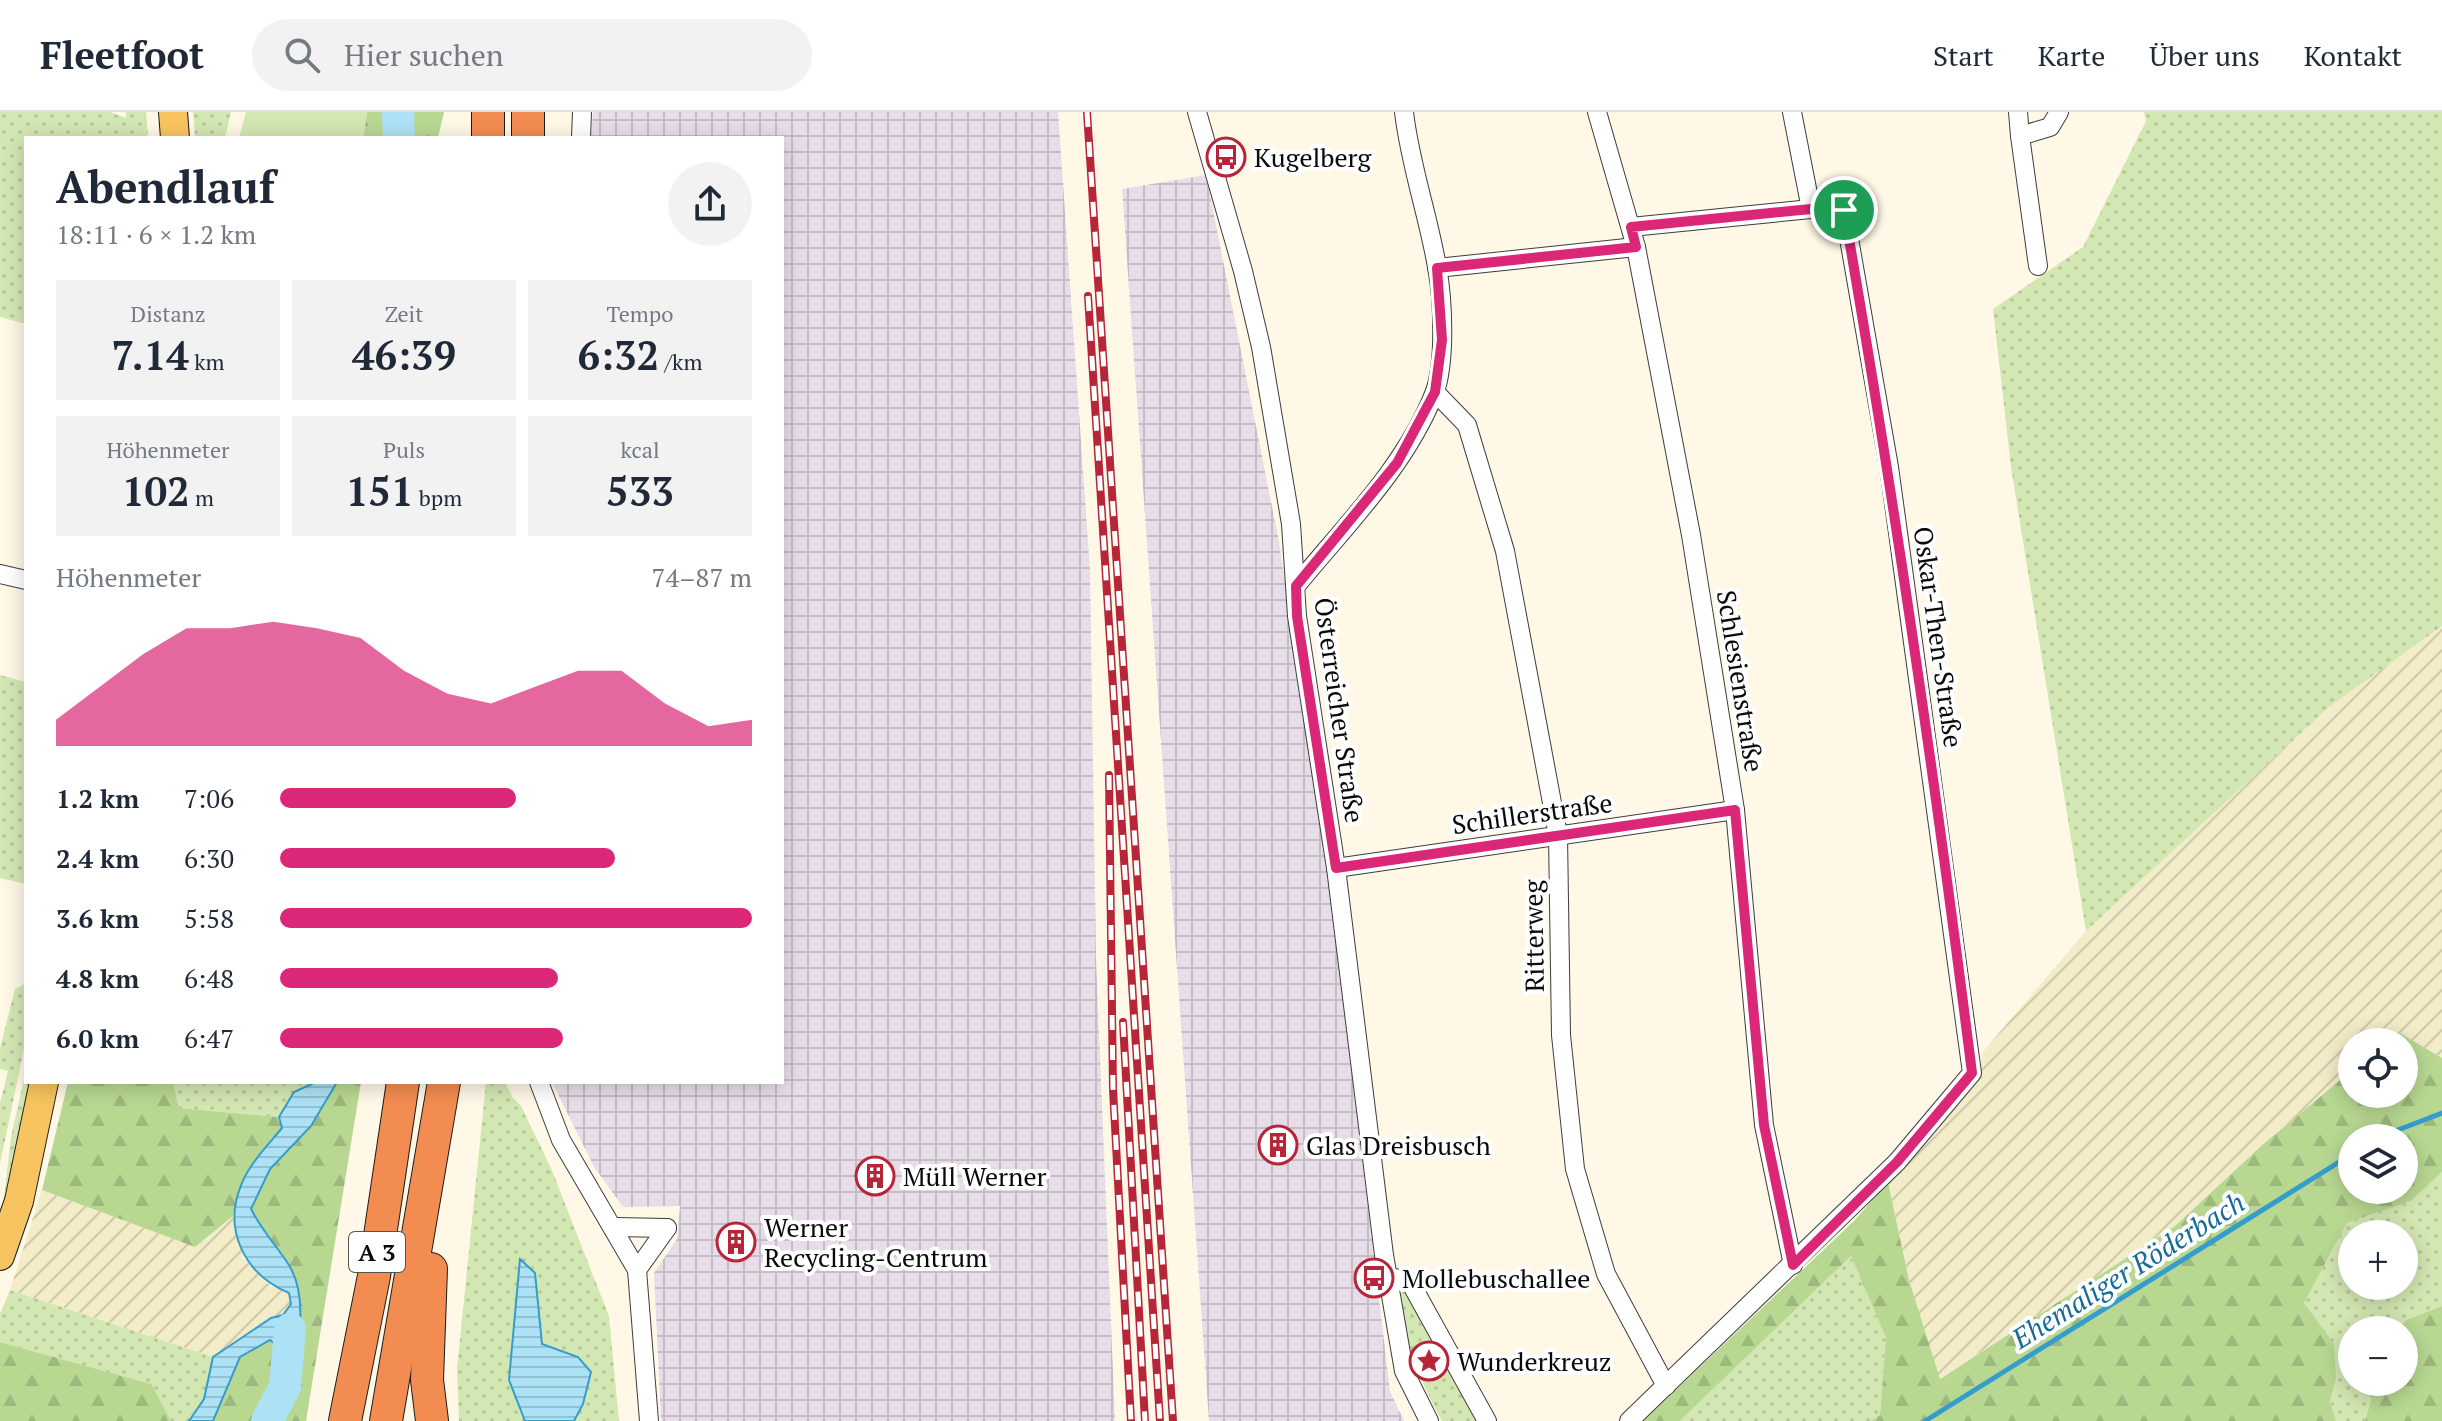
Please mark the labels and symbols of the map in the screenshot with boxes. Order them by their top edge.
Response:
bus stop icon: Kugelberg [1205,136,1247,178]
place label: Kugelberg [1254,140,1372,174]
pin [1810,176,1878,244]
street label: Oskar-Then-Straße [1907,524,1971,750]
street label: Schlesienstraße [1710,588,1772,774]
street label: Österreicher Straße [1307,595,1373,825]
street label: Schillerstraße [1450,785,1614,841]
street label: Ritterweg [1515,879,1551,992]
building icon: Glas Dreisbusch [1257,1124,1299,1166]
place label: Glas Dreisbusch [1306,1128,1491,1162]
building icon: Müll Werner [854,1155,896,1197]
place label: Müll Werner [903,1159,1047,1193]
water label: Ehemaliger Röderbach [2004,1183,2251,1357]
place label: Werner Recycling-Centrum [764,1210,988,1274]
building icon: Werner Recycling-Centrum [715,1221,757,1263]
road number: A 3 [349,1232,405,1272]
bus stop icon: Mollebuschallee [1353,1257,1395,1299]
place label: Mollebuschallee [1402,1261,1590,1295]
place icon: Wunderkreuz [1408,1340,1450,1382]
place label: Wunderkreuz [1457,1344,1612,1378]

